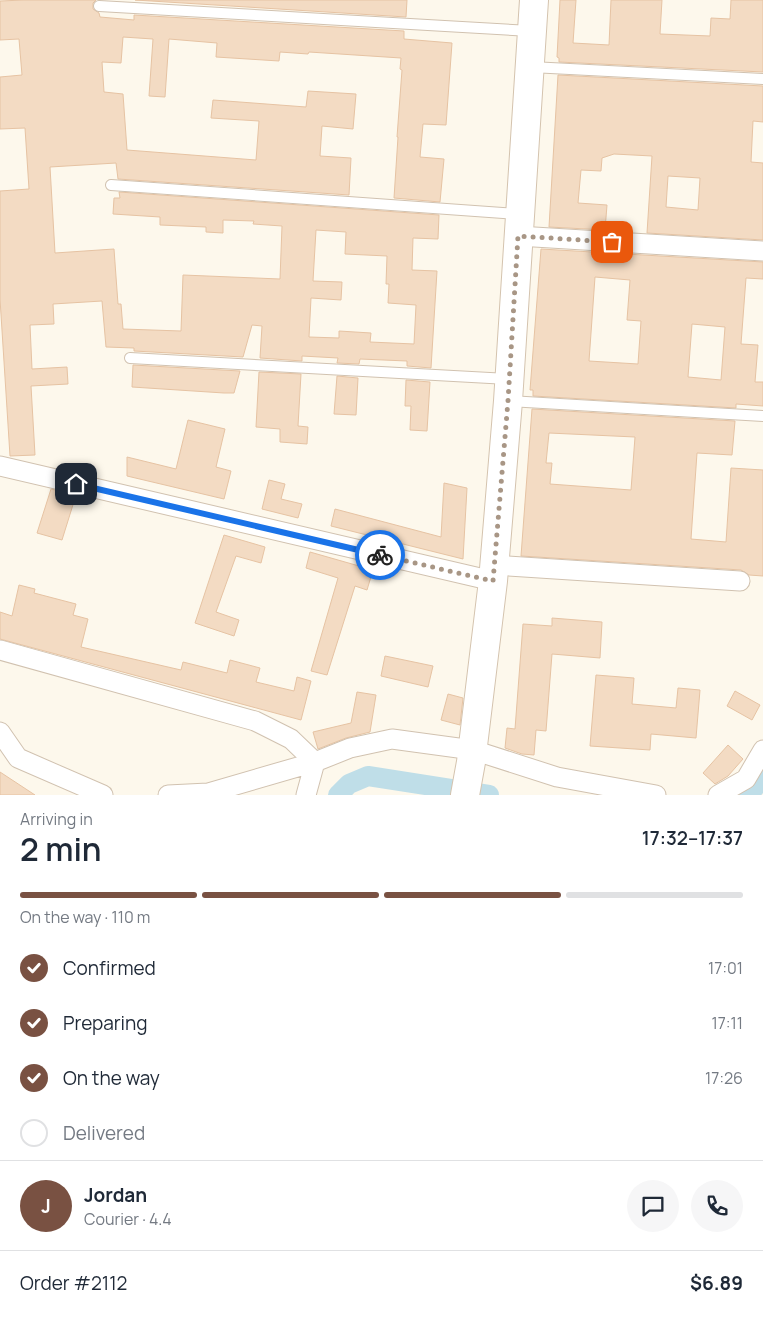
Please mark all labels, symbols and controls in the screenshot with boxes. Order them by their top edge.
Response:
pin [591,221,633,263]
icon: bag [598,228,626,256]
pin [55,463,97,505]
icon: home [62,470,90,498]
courier [355,530,405,580]
icon: bike [366,541,394,569]
text: Arriving in [20,808,93,830]
text: 17:32–17:37 [642,825,743,851]
text: 2 min [20,827,102,871]
text: On the way · 110 m [20,906,150,928]
icon: check [20,954,48,982]
text: Confirmed [63,955,156,981]
text: 17:01 [708,957,743,979]
icon: check [20,1009,48,1037]
text: Preparing [63,1010,148,1036]
text: 17:11 [711,1012,743,1034]
icon: check [20,1064,48,1092]
text: On the way [63,1065,160,1091]
text: 17:26 [705,1067,743,1089]
text: Delivered [63,1120,145,1146]
button: chat [627,1180,679,1232]
button: phone [691,1180,743,1232]
text: Jordan [84,1182,147,1208]
text: J [41,1193,51,1219]
text: Courier · 4.4 [84,1208,172,1230]
text: Order #2112 [20,1270,127,1296]
text: $6.89 [690,1270,743,1296]

